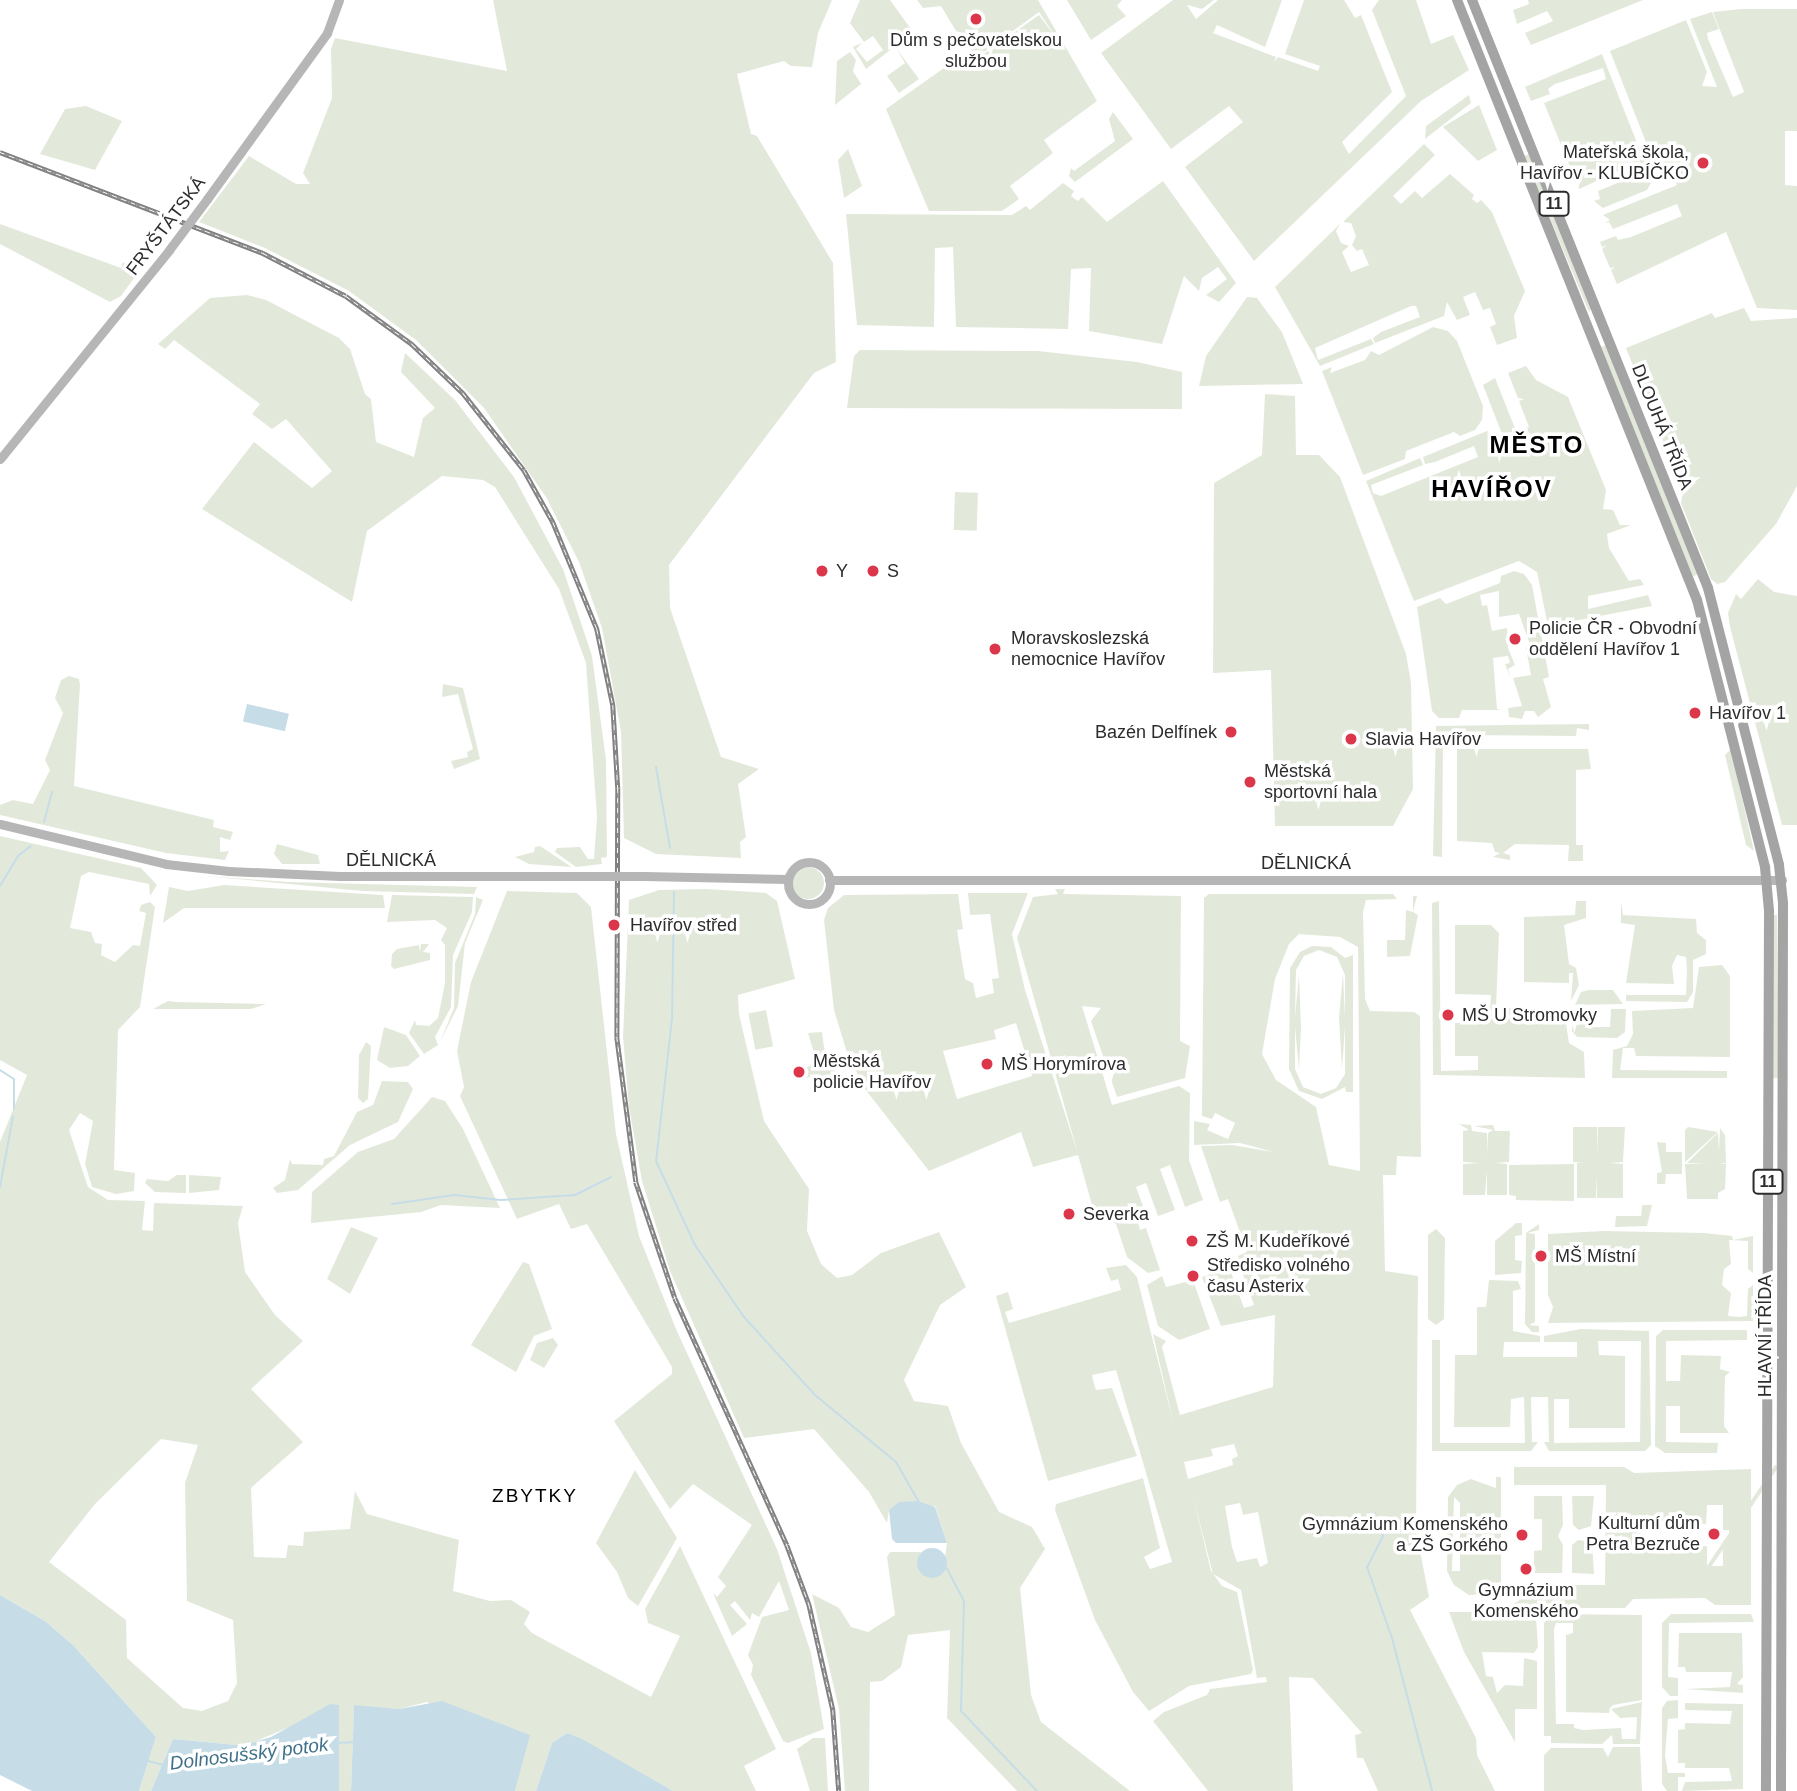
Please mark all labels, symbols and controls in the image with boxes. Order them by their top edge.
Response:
marker: Dům s pečovatelskou službou [968,11,984,27]
place label: Dům s pečovatelskou službou [890,30,1062,72]
place label: Mateřská škola, Havířov - KLUBÍČKO [1520,142,1689,184]
marker: Mateřská škola, Havířov - KLUBÍČKO [1695,155,1711,171]
street label: FRYŠTÁTSKÁ [122,173,210,279]
road number: 11 [1538,192,1570,216]
street label: DLOUHÁ TŘÍDA [1627,361,1697,493]
district label: MĚSTO [1490,431,1584,459]
district label: HAVÍŘOV [1432,475,1552,503]
place label: Y [836,560,848,582]
place label: S [887,560,899,582]
marker: Y [814,563,830,579]
marker: S [865,563,881,579]
place label: Policie ČR - Obvodní oddělení Havířov 1 [1529,618,1697,660]
place label: Moravskoslezská nemocnice Havířov [1011,628,1165,670]
marker: Policie ČR - Obvodní oddělení Havířov 1 [1507,631,1523,647]
marker: Moravskoslezská nemocnice Havířov [985,639,1005,659]
place label: Havířov 1 [1709,702,1786,724]
marker: Havířov 1 [1687,705,1703,721]
place label: Bazén Delfínek [1095,721,1217,743]
marker: Bazén Delfínek [1223,724,1239,740]
place label: Slavia Havířov [1365,728,1481,750]
marker: Slavia Havířov [1343,731,1359,747]
place label: Městská sportovní hala [1264,761,1377,804]
marker: Městská sportovní hala [1242,774,1258,790]
street label: DĚLNICKÁ [346,849,436,871]
street label: DĚLNICKÁ [1261,852,1351,874]
place label: Havířov střed [630,914,737,936]
marker: Havířov střed [604,915,624,935]
place label: MŠ U Stromovky [1462,1004,1597,1026]
marker: MŠ U Stromovky [1440,1007,1456,1023]
place label: Městská policie Havířov [813,1051,931,1094]
place label: MŠ Horymírova [1001,1053,1126,1075]
marker: MŠ Horymírova [979,1056,995,1072]
marker: Městská policie Havířov [791,1064,807,1080]
road number: 11 [1752,1170,1784,1194]
place label: Severka [1083,1203,1149,1225]
marker: Severka [1061,1206,1077,1222]
place label: ZŠ M. Kudeříkové [1206,1230,1350,1252]
marker: ZŠ M. Kudeříkové [1184,1233,1200,1249]
place label: MŠ Místní [1555,1245,1636,1267]
marker: MŠ Místní [1533,1248,1549,1264]
place label: Středisko volného času Asterix [1207,1255,1350,1298]
marker: Středisko volného času Asterix [1185,1268,1201,1284]
street label: HLAVNÍ TŘÍDA [1754,1275,1776,1397]
district label: ZBYTKY [493,1485,577,1507]
place label: Kulturní dům Petra Bezruče [1586,1513,1700,1556]
place label: Gymnázium Komenského a ZŠ Gorkého [1302,1514,1508,1556]
marker: Kulturní dům Petra Bezruče [1706,1526,1722,1542]
marker: Gymnázium Komenského a ZŠ Gorkého [1514,1527,1530,1543]
marker: Gymnázium Komenského [1518,1561,1534,1577]
place label: Gymnázium Komenského [1473,1580,1579,1622]
water label: Dolnosušský potok [168,1733,330,1775]

